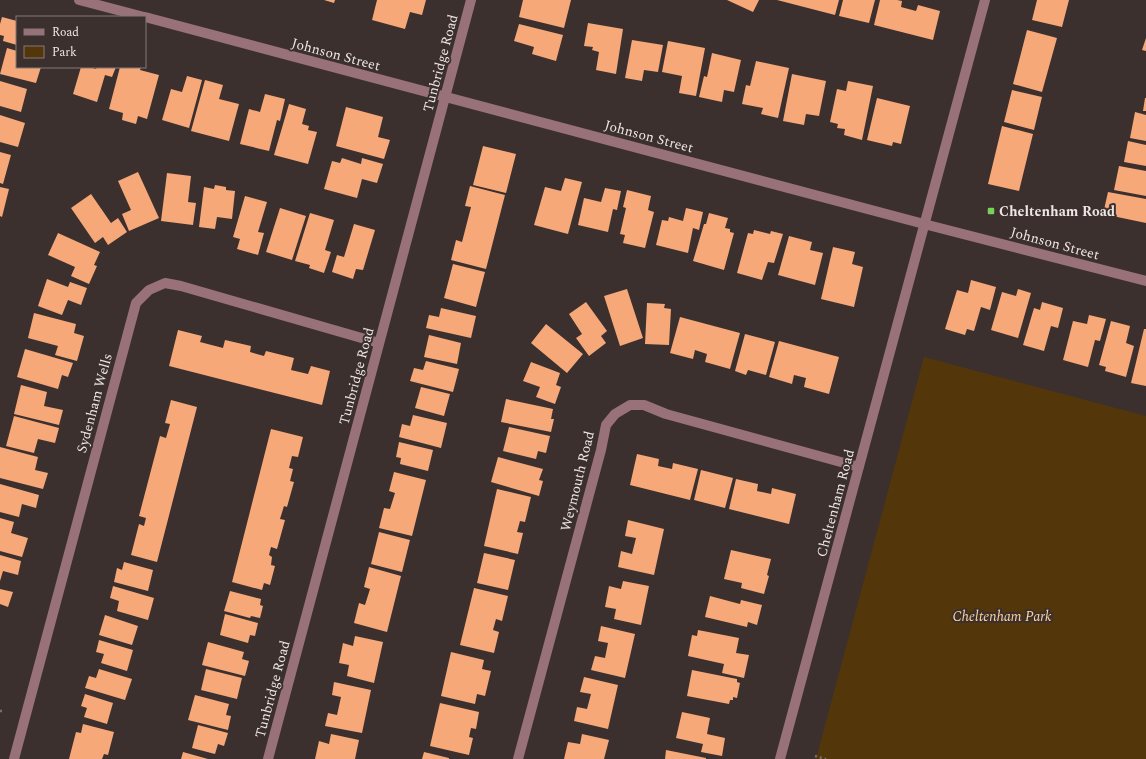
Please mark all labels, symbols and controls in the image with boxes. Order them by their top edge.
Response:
street label: Tunbridge Road [417,12,464,114]
legend [16,16,146,68]
text: Road [52,23,79,42]
street label: Johnson Street [289,33,383,76]
text: Park [52,43,77,62]
street label: Johnson Street [602,115,696,158]
place label: Cheltenham Road [999,201,1115,222]
marker: Cheltenham Road [986,206,996,216]
street label: Johnson Street [1008,222,1102,265]
street label: Tunbridge Road [333,325,380,427]
street label: Sydenham Wells [71,351,118,455]
street label: Weymouth Road [555,429,600,533]
street label: Cheltenham Road [811,447,860,560]
park label: Cheltenham Park [952,606,1052,627]
street label: Tunbridge Road [249,638,296,740]

